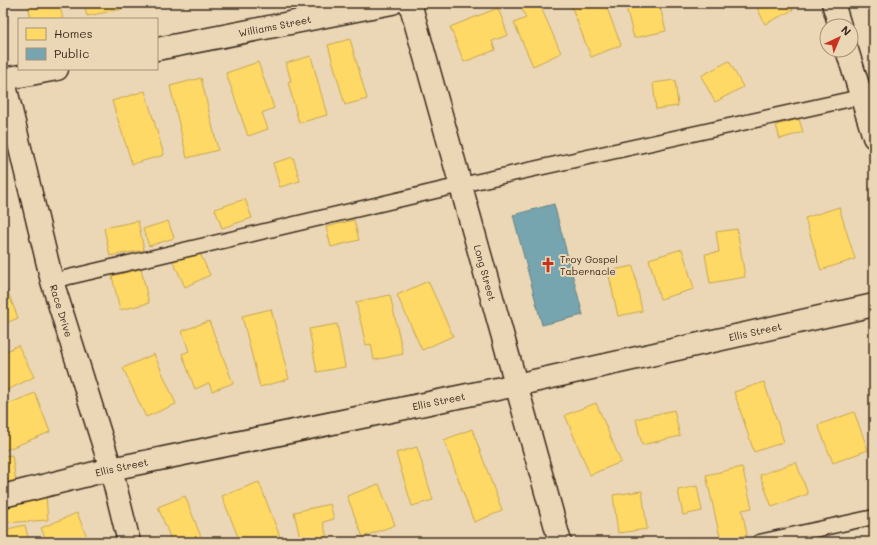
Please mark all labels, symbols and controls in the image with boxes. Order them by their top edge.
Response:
street label: Williams Street [237,12,312,40]
legend [18,18,158,70]
north arrow [819,18,859,58]
text: N [838,22,855,39]
text: Homes [54,25,93,41]
text: Public [54,45,89,61]
street label: Long Street [471,243,500,302]
place label: Troy Gospel Tabernacle [560,252,618,278]
church icon: Troy Gospel Tabernacle [539,256,557,274]
street label: Race Drive [47,283,76,339]
street label: Ellis Street [727,319,783,344]
street label: Ellis Street [411,389,466,413]
street label: Ellis Street [94,455,149,480]

